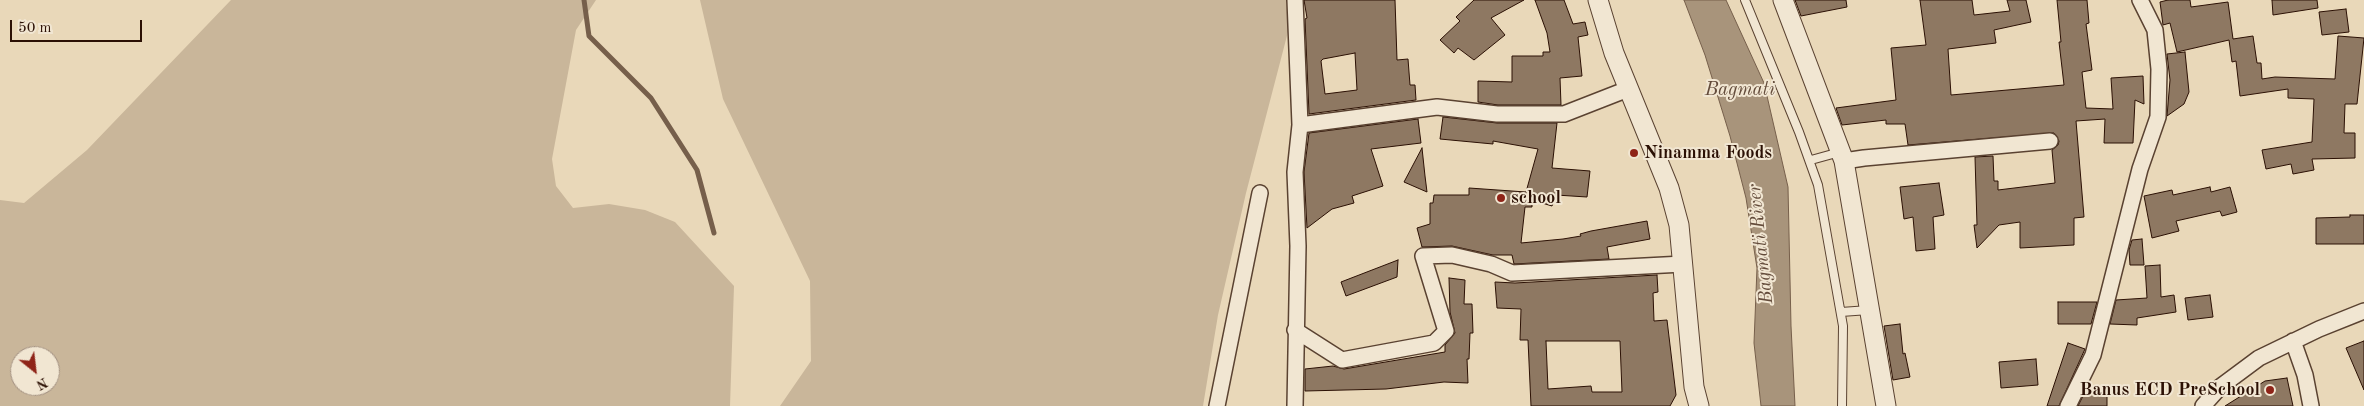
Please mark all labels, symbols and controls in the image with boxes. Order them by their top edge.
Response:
scale bar [12,10,145,42]
text: 50 m [18,21,52,36]
water label: Bagmati [1705,79,1775,101]
place label: Ninamma Foods [1644,142,1772,164]
marker: Ninamma Foods [1628,147,1640,159]
water label: Bagmati River [1743,183,1779,305]
place label: school [1511,187,1561,209]
marker: school [1495,192,1507,204]
north arrow [10,346,60,396]
text: N [34,375,50,392]
place label: Banus ECD PreSchool [2080,379,2260,401]
marker: Banus ECD PreSchool [2264,384,2276,396]

